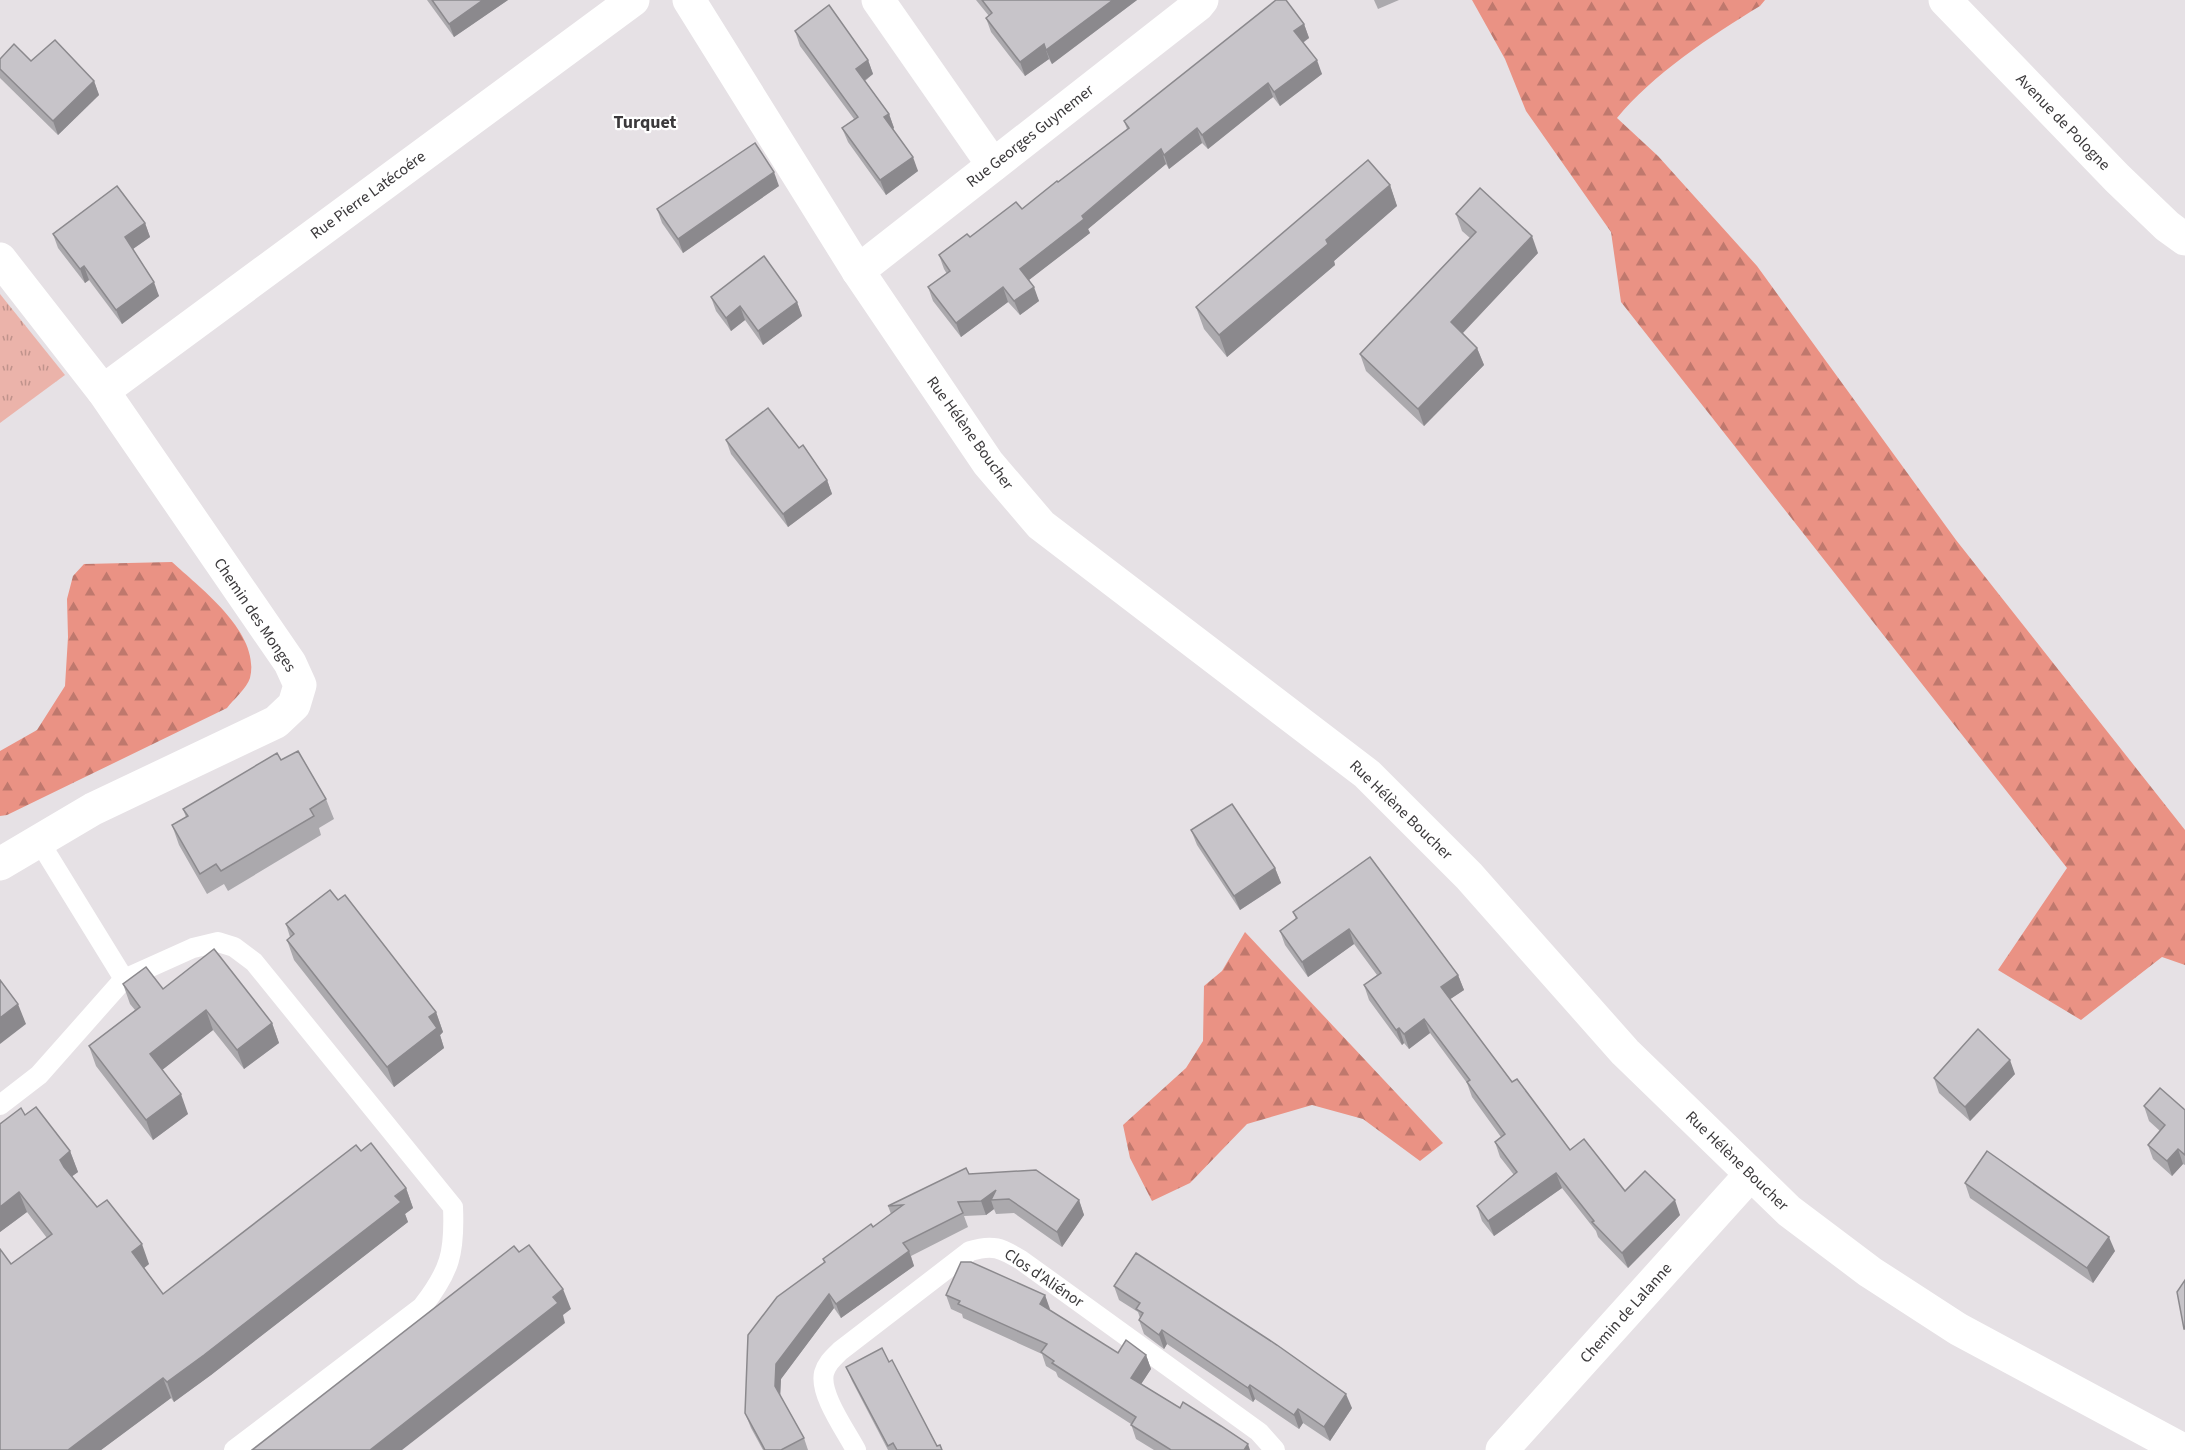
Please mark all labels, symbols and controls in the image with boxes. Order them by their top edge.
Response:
street label: Avenue de Pologne [2011,69,2115,175]
street label: Rue Georges Guynemer [962,79,1099,193]
district label: Turquet [613,110,677,135]
street label: Rue Pierre Latécoére [306,146,430,244]
street label: Rue Hélène Boucher [921,372,1019,495]
street label: Chemin des Monges [209,554,302,677]
street label: Rue Hélène Boucher [1345,755,1458,865]
street label: Rue Hélène Boucher [1681,1106,1794,1216]
street label: Clos d'Aliénor [1000,1243,1088,1313]
street label: Chemin de Lalanne [1575,1258,1677,1368]

